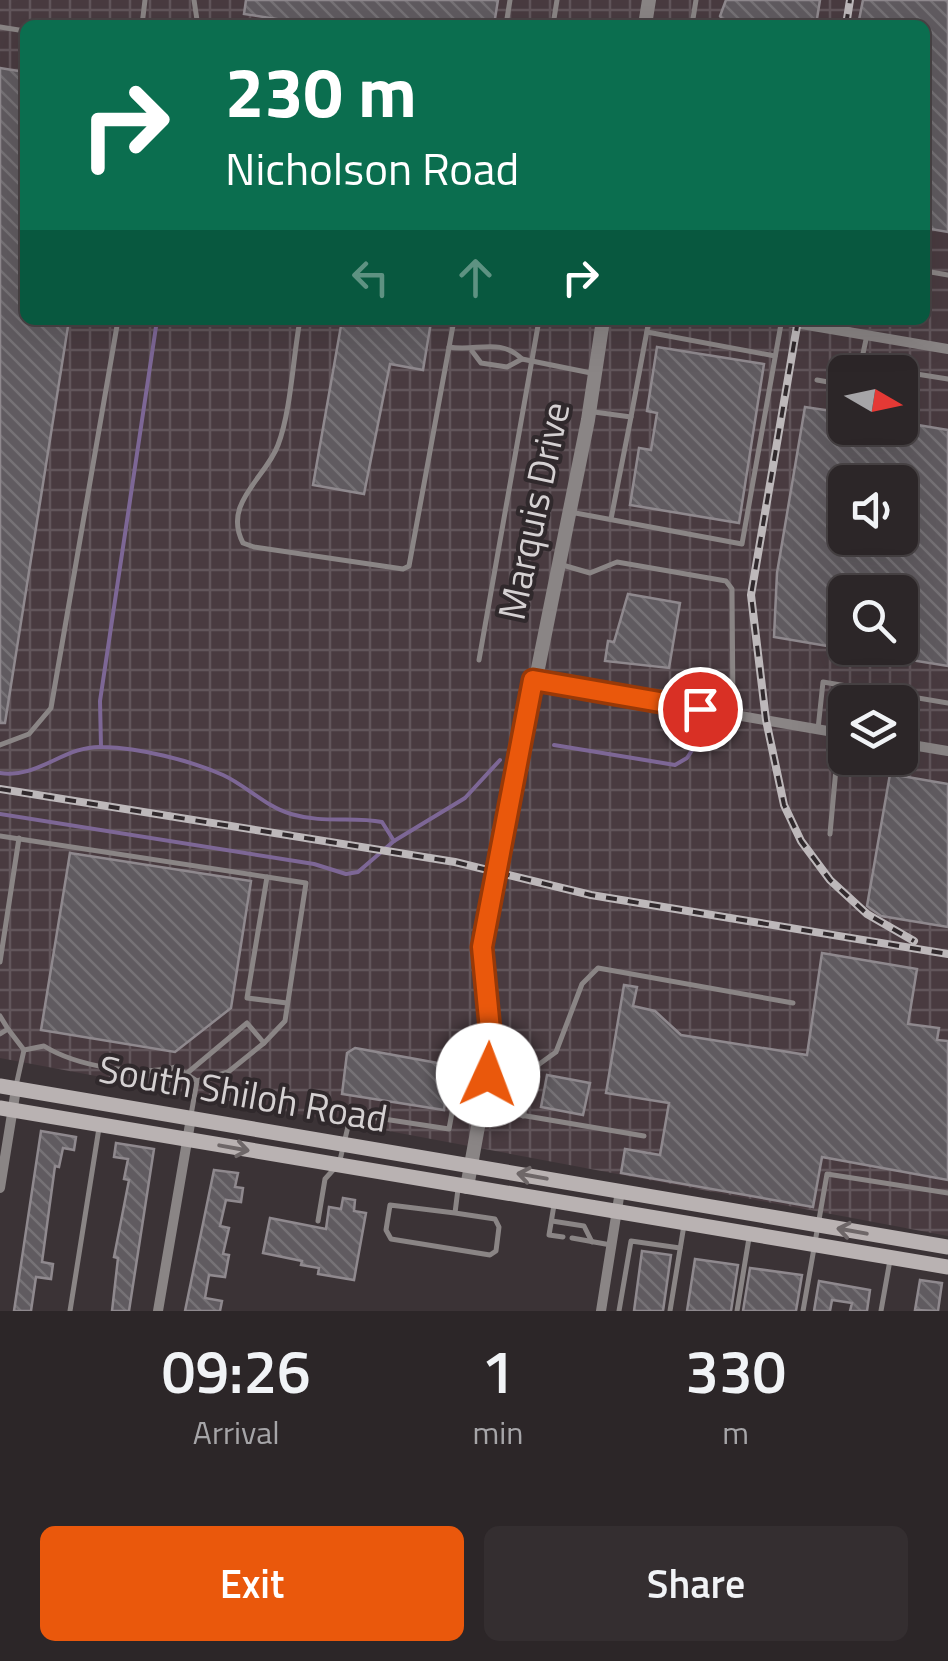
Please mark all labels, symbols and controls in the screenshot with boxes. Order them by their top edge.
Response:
text: 230 m [225,38,417,144]
icon: right [60,60,190,190]
text: Nicholson Road [225,134,519,202]
icon: left [343,250,398,305]
icon: ahead [448,250,503,305]
icon: right [553,250,608,305]
north arrow [828,355,918,445]
map controls [828,355,918,775]
street label: Marquis Drive [482,397,584,625]
button: sound [828,465,918,555]
button: search [828,575,918,665]
pin [658,667,743,752]
icon: arrive [673,682,728,737]
button: layers [828,685,918,775]
position arrow [436,1023,540,1127]
street label: South Shiloh Road [94,1039,392,1147]
one-way arrow [217,1139,250,1158]
one-way arrow [516,1166,548,1185]
one-way arrow [836,1221,869,1240]
text: 09:26 [162,1325,311,1416]
text: 1 [481,1325,515,1416]
text: 330 [685,1325,786,1416]
text: Arrival [193,1408,280,1456]
text: min [472,1408,523,1456]
text: m [722,1408,749,1456]
button: Exit [40,1526,464,1641]
button: Share [484,1526,908,1641]

